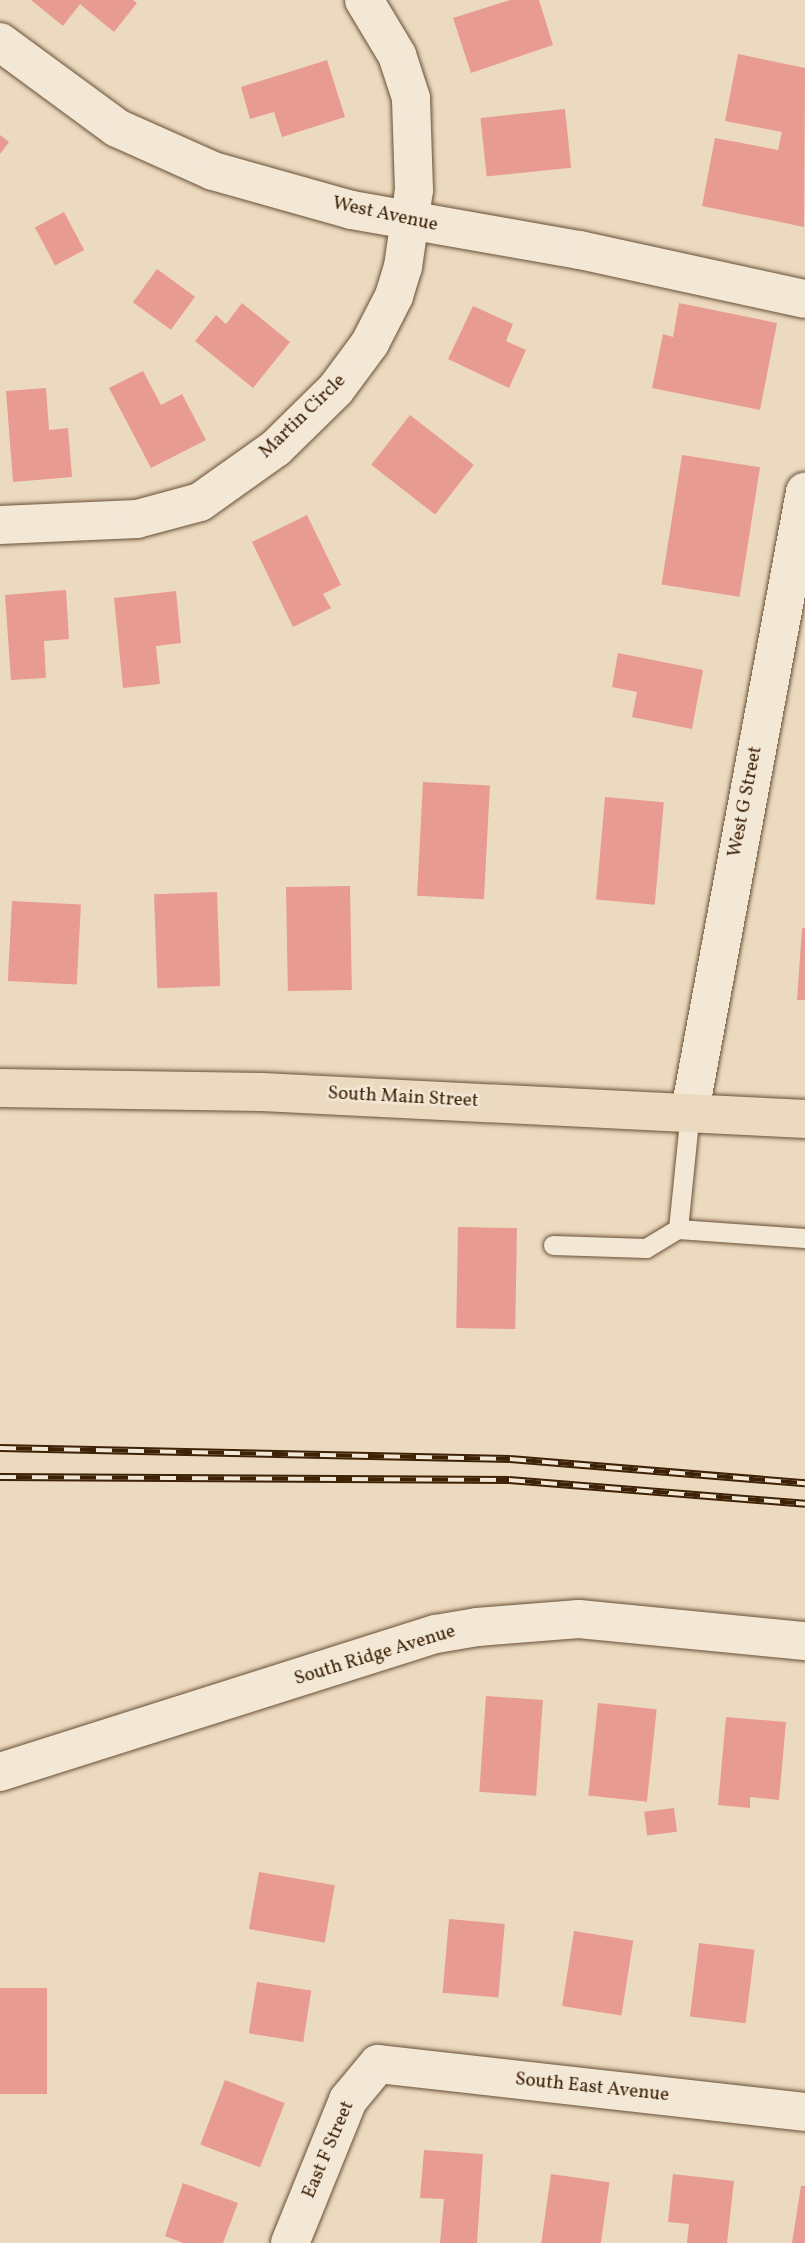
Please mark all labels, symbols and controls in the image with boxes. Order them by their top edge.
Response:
street label: West Avenue [330,193,440,237]
street label: Martin Circle [255,370,351,464]
street label: West G Street [724,745,768,859]
street label: South Main Street [327,1083,479,1113]
street label: South Ridge Avenue [292,1621,458,1691]
street label: South East Avenue [514,2069,670,2107]
street label: East F Street [298,2098,360,2202]

